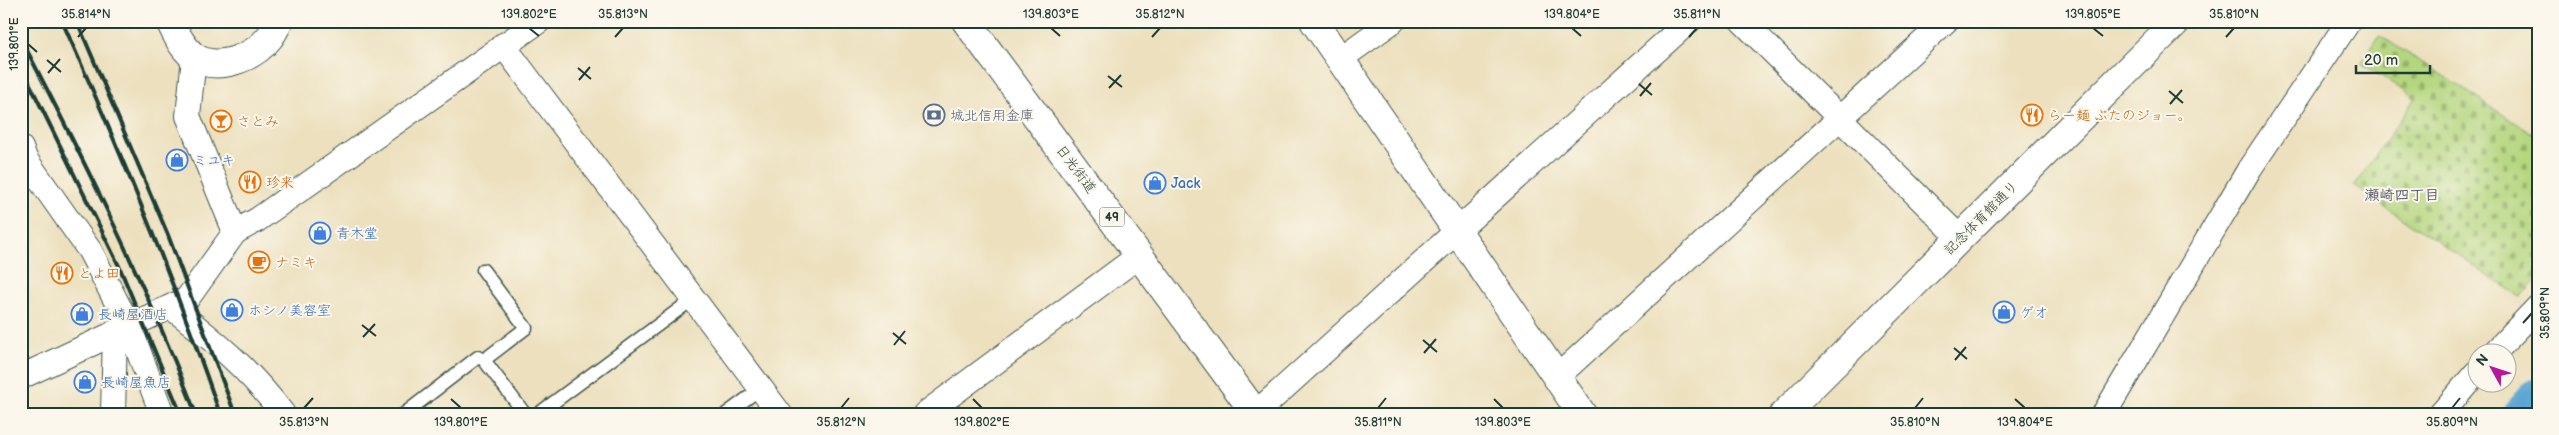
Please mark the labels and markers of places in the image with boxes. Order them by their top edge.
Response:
bank icon: 城北信用金庫 [922,103,946,127]
restaurant icon: らー麺 ぶたのジョー。 [2020,103,2044,127]
place label: 城北信用金庫 [950,107,1034,124]
place label: らー麺 ぶたのジョー。 [2048,107,2191,124]
bar icon: さとみ [209,109,233,133]
place label: さとみ [237,113,279,130]
shop icon: ミユキ [165,148,189,172]
place label: ミユキ [193,152,235,169]
restaurant icon: 珍来 [238,170,262,194]
shop icon: Jack [1143,171,1167,195]
place label: 珍来 [266,174,294,191]
place label: Jack [1171,175,1200,192]
shop icon: 青木堂 [308,221,332,245]
place label: 青木堂 [336,225,378,242]
cafe icon: ナミキ [247,250,271,274]
place label: ナミキ [275,254,317,271]
restaurant icon: とよ田 [50,261,74,285]
place label: とよ田 [78,265,120,282]
shop icon: ホシノ美容室 [220,298,244,322]
shop icon: ゲオ [1992,300,2016,324]
shop icon: 長崎屋酒店 [70,302,94,326]
place label: ホシノ美容室 [248,302,331,319]
place label: ゲオ [2020,304,2048,321]
place label: 長崎屋酒店 [98,306,168,323]
shop icon: 長崎屋魚店 [73,370,97,394]
place label: 長崎屋魚店 [101,374,171,391]

